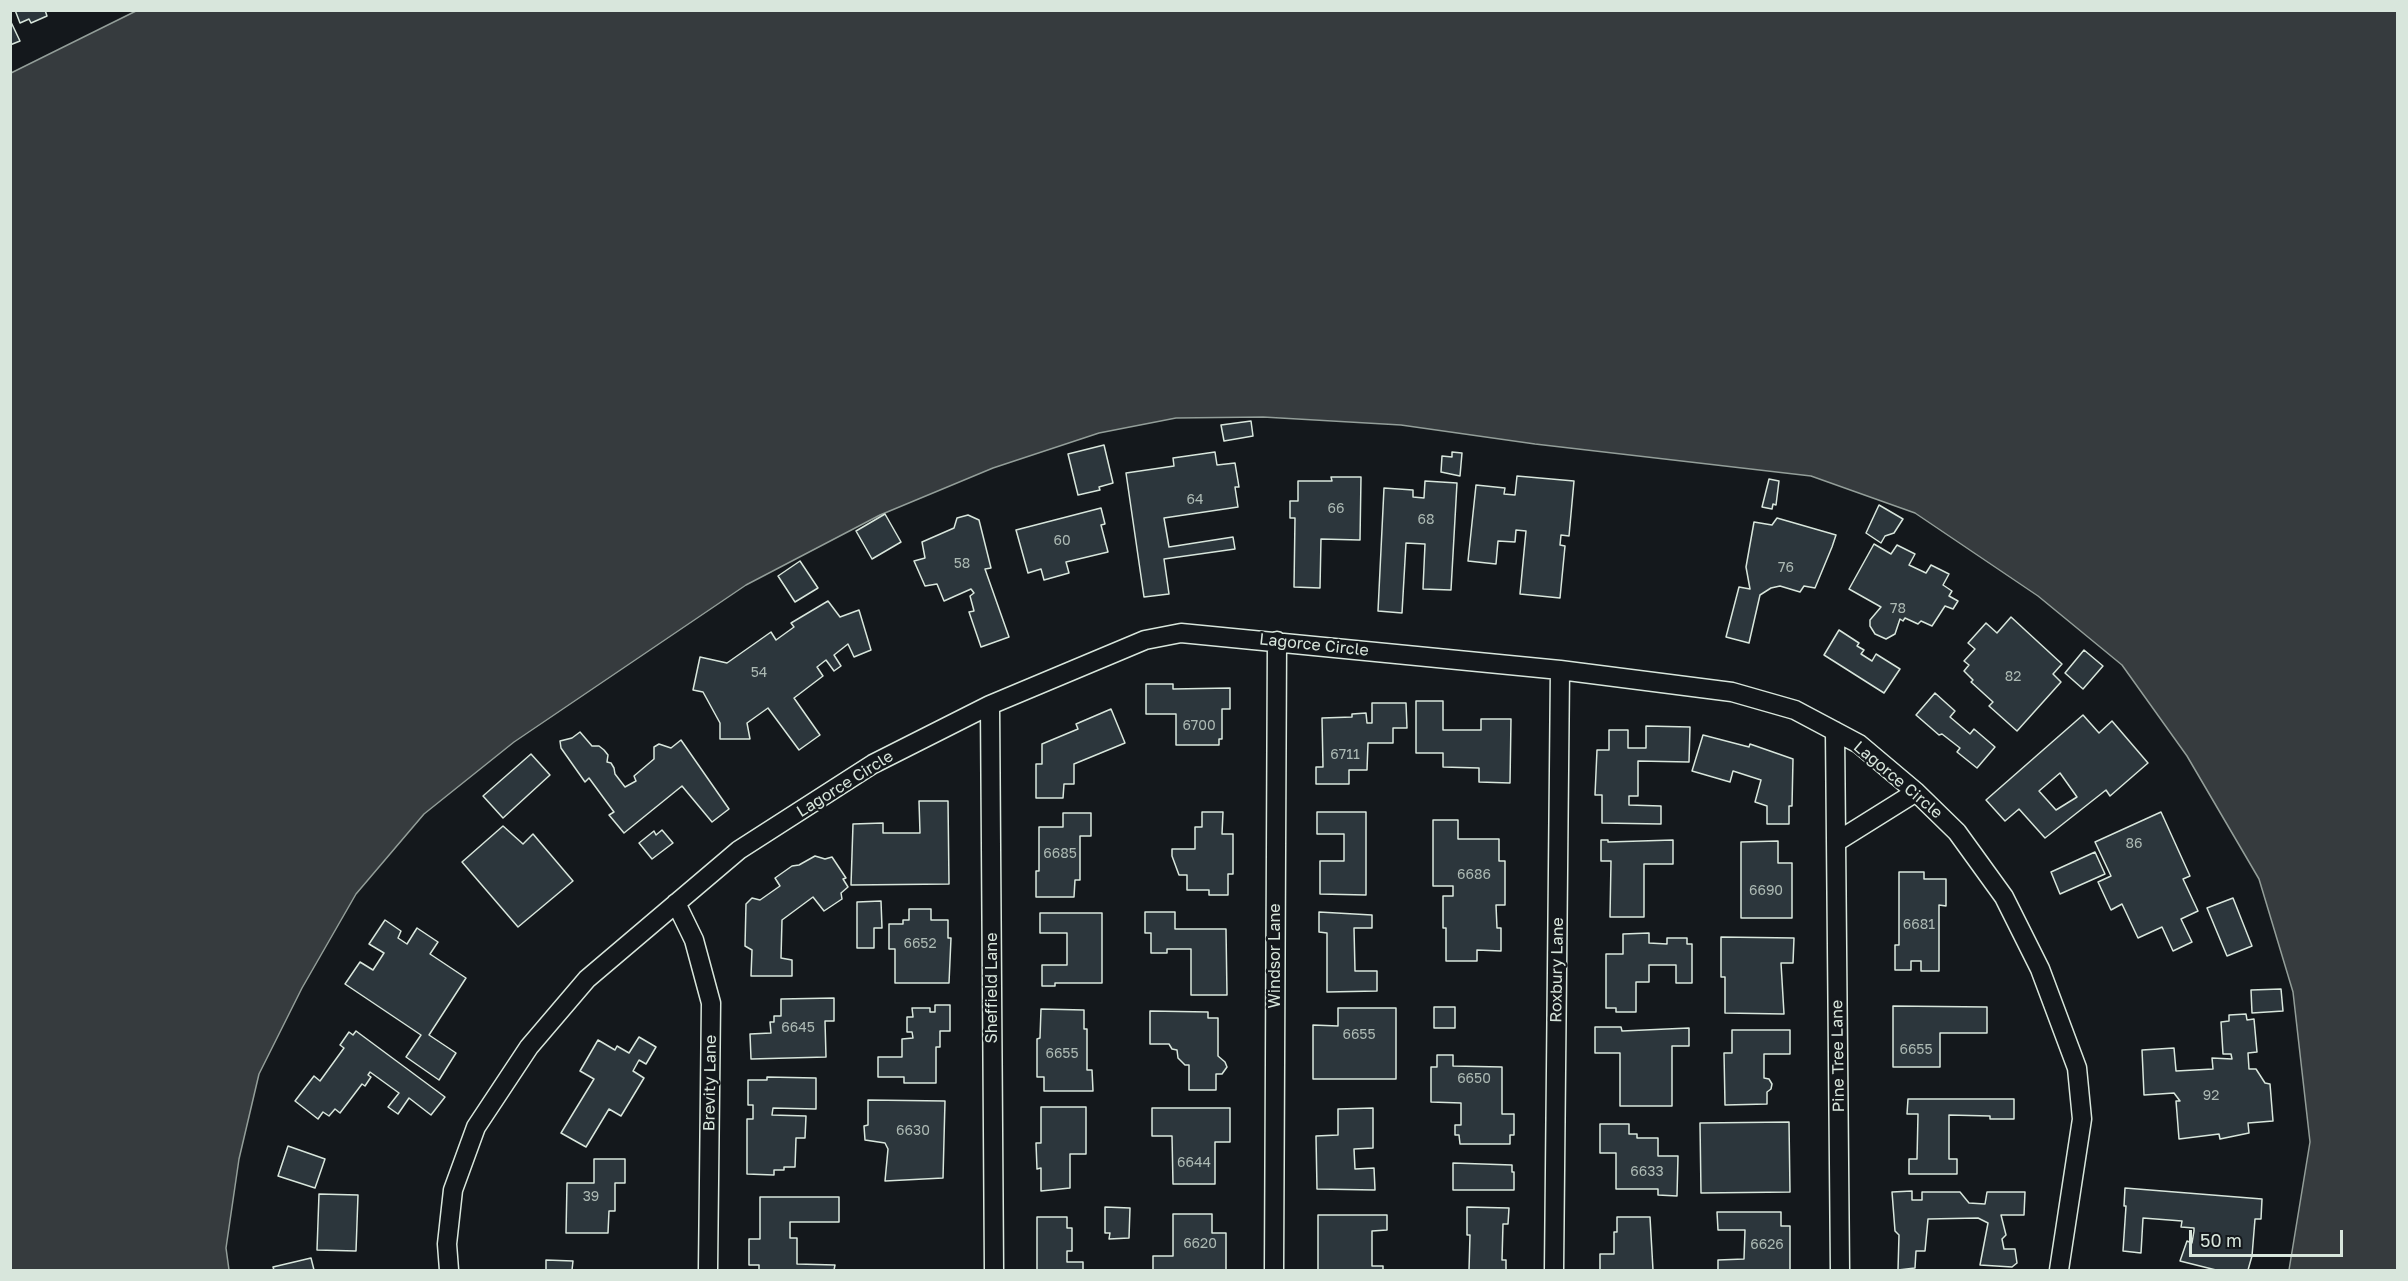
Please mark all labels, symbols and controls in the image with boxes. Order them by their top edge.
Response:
house number: 64 [1186,492,1204,508]
house number: 66 [1328,501,1344,517]
house number: 68 [1417,512,1435,528]
house number: 60 [1053,533,1071,549]
house number: 58 [954,556,970,572]
house number: 76 [1778,560,1794,576]
house number: 78 [1890,601,1906,617]
street label: Lagorce Circle [1258,630,1370,660]
house number: 54 [751,665,767,681]
house number: 82 [2005,669,2021,685]
house number: 6700 [1182,718,1216,734]
street label: Lagorce Circle [1850,737,1946,823]
street label: Lagorce Circle [793,747,897,821]
house number: 6711 [1330,747,1360,763]
house number: 86 [2125,836,2143,852]
house number: 6685 [1043,846,1077,862]
house number: 6686 [1457,867,1491,883]
house number: 6690 [1749,883,1783,899]
street label: Windsor Lane [1265,903,1285,1009]
street label: Roxbury Lane [1546,917,1568,1023]
house number: 6681 [1903,917,1935,933]
street label: Sheffield Lane [982,933,1002,1043]
house number: 6652 [903,936,937,952]
street label: Pine Tree Lane [1827,1000,1849,1112]
house number: 6645 [781,1020,815,1036]
house number: 6655 [1342,1027,1376,1043]
street label: Brevity Lane [700,1035,720,1131]
house number: 6655 [1899,1042,1933,1058]
house number: 6655 [1045,1046,1079,1062]
house number: 6650 [1457,1071,1491,1087]
house number: 92 [2203,1088,2219,1104]
house number: 6630 [896,1123,930,1139]
house number: 6644 [1177,1155,1211,1171]
house number: 6633 [1630,1164,1664,1180]
house number: 39 [583,1189,599,1205]
scale bar [2192,1218,2346,1256]
text: 50 m [2200,1229,2242,1251]
house number: 6620 [1183,1236,1217,1252]
house number: 6626 [1750,1237,1784,1253]

